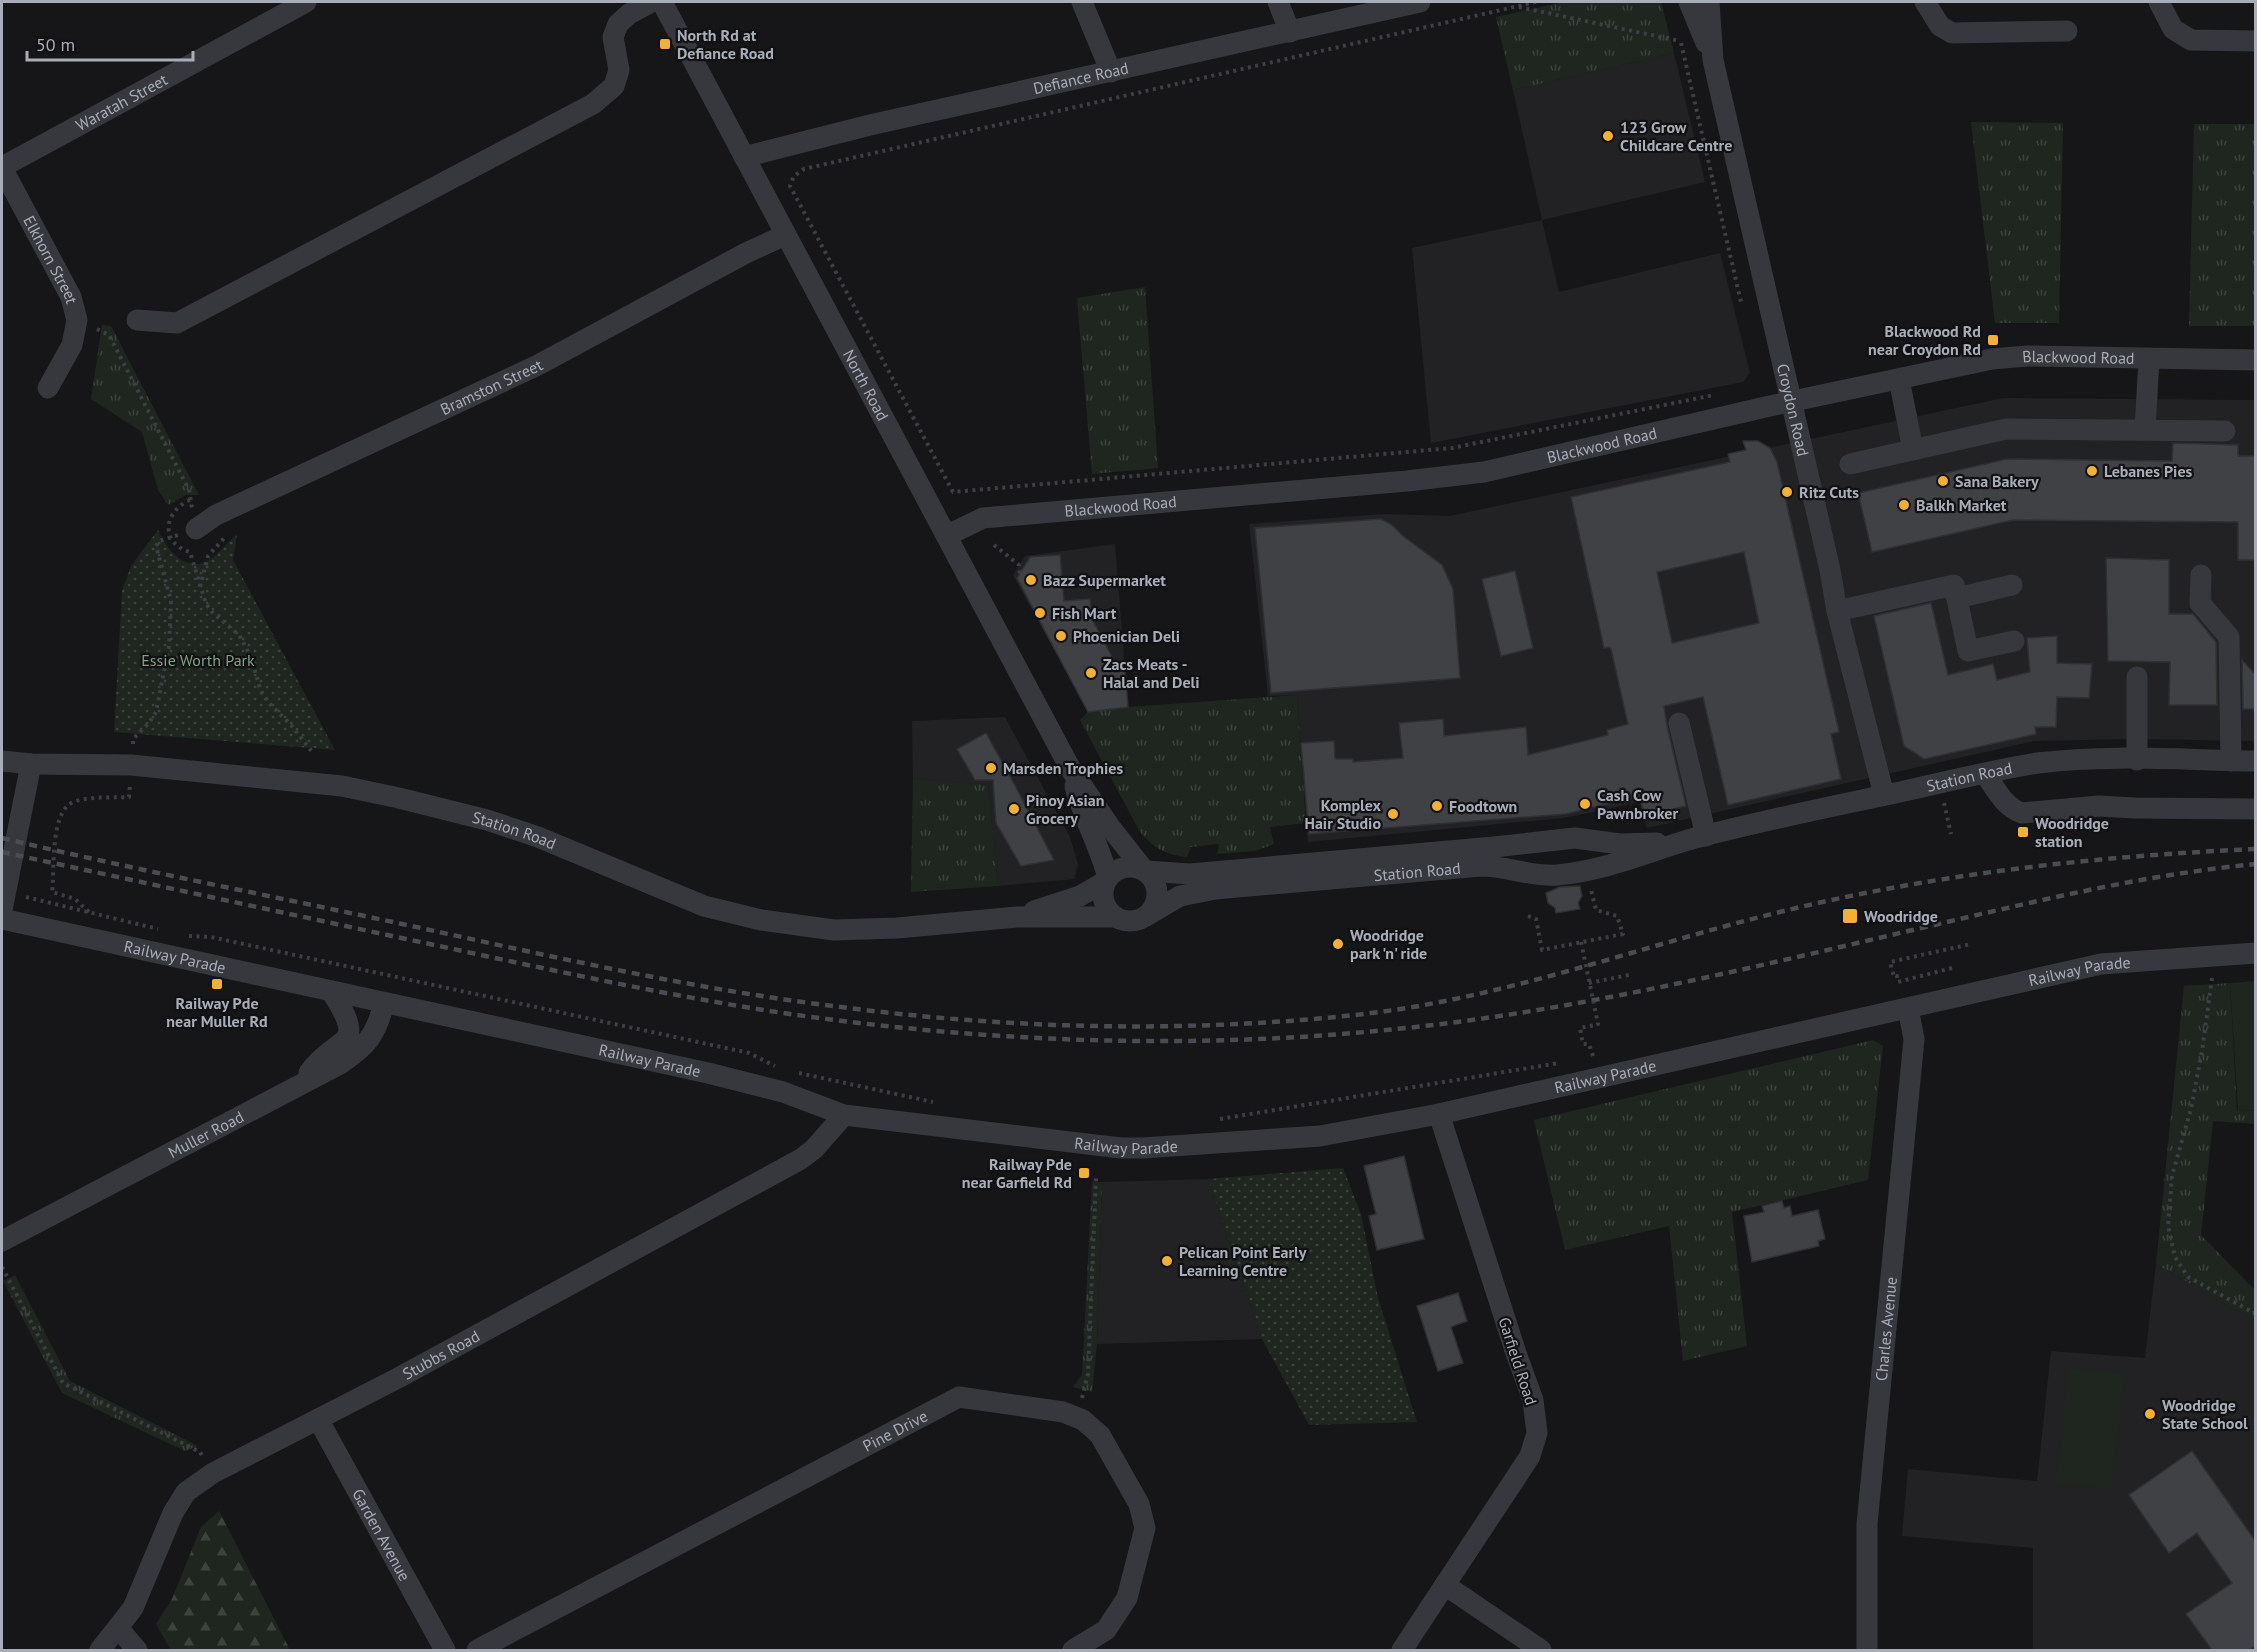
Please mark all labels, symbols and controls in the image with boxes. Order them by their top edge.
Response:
scale bar [27,24,194,62]
place label: North Rd at Defiance Road [677,25,774,63]
text: 50 m [36,33,75,56]
marker: North Rd at Defiance Road [658,37,672,51]
street label: Defiance Road [1031,58,1130,98]
street label: Waratah Street [72,69,171,135]
place label: 123 Grow Childcare Centre [1620,117,1732,155]
marker: 123 Grow Childcare Centre [1601,129,1615,143]
street label: Elkhorn Street [19,212,82,306]
place label: Blackwood Rd near Croydon Rd [1868,321,1981,359]
marker: Blackwood Rd near Croydon Rd [1986,333,2000,347]
street label: North Road [839,346,893,424]
street label: Blackwood Road [2021,346,2135,368]
street label: Bramston Street [437,354,546,419]
street label: Croydon Road [1773,362,1814,458]
street label: Blackwood Road [1545,422,1659,467]
place label: Lebanes Pies [2104,461,2193,481]
marker: Lebanes Pies [2085,464,2099,478]
place label: Sana Bakery [1955,471,2039,491]
marker: Sana Bakery [1936,474,1950,488]
place label: Ritz Cuts [1799,482,1859,502]
marker: Ritz Cuts [1780,485,1794,499]
street label: Blackwood Road [1064,491,1177,521]
place label: Balkh Market [1916,495,2007,515]
marker: Balkh Market [1897,498,1911,512]
place label: Bazz Supermarket [1043,570,1166,590]
marker: Bazz Supermarket [1024,573,1038,587]
place label: Fish Mart [1052,603,1117,623]
marker: Fish Mart [1033,606,1047,620]
place label: Phoenician Deli [1073,626,1180,646]
marker: Phoenician Deli [1054,629,1068,643]
park label: Essie Worth Park [141,650,255,670]
place label: Zacs Meats - Halal and Deli [1103,654,1200,692]
marker: Zacs Meats - Halal and Deli [1084,666,1098,680]
place label: Marsden Trophies [1003,758,1123,778]
street label: Station Road [1924,758,2014,796]
marker: Marsden Trophies [984,761,998,775]
place label: Cash Cow Pawnbroker [1597,785,1678,823]
place label: Pinoy Asian Grocery [1026,790,1104,828]
place label: Komplex Hair Studio [1304,795,1382,833]
place label: Foodtown [1449,796,1517,816]
marker: Cash Cow Pawnbroker [1578,797,1592,811]
marker: Foodtown [1430,799,1444,813]
marker: Pinoy Asian Grocery [1007,802,1021,816]
street label: Station Road [470,807,559,853]
marker: Komplex Hair Studio [1386,807,1400,821]
place label: Woodridge station [2035,813,2109,851]
marker: Woodridge station [2016,825,2030,839]
street label: Station Road [1373,858,1461,885]
place label: Woodridge [1864,906,1938,926]
marker: Woodridge [1841,907,1859,925]
place label: Woodridge park 'n' ride [1350,925,1427,963]
street label: Railway Parade [122,936,228,978]
marker: Woodridge park 'n' ride [1331,937,1345,951]
street label: Railway Parade [2026,952,2131,990]
marker: Railway Pde near Muller Rd [210,977,224,991]
place label: Railway Pde near Muller Rd [166,993,268,1031]
street label: Railway Parade [597,1039,703,1081]
street label: Railway Parade [1552,1055,1658,1098]
street label: Muller Road [165,1106,247,1162]
street label: Railway Parade [1073,1133,1178,1158]
place label: Railway Pde near Garfield Rd [962,1154,1072,1192]
marker: Railway Pde near Garfield Rd [1077,1166,1091,1180]
place label: Pelican Point Early Learning Centre [1179,1242,1307,1280]
marker: Pelican Point Early Learning Centre [1160,1254,1174,1268]
street label: Charles Avenue [1871,1276,1901,1382]
street label: Garfield Road [1494,1314,1542,1408]
street label: Stubbs Road [399,1326,483,1384]
place label: Woodridge State School [2162,1395,2248,1433]
street label: Pine Drive [859,1405,931,1456]
marker: Woodridge State School [2143,1407,2157,1421]
street label: Garden Avenue [348,1485,415,1584]

